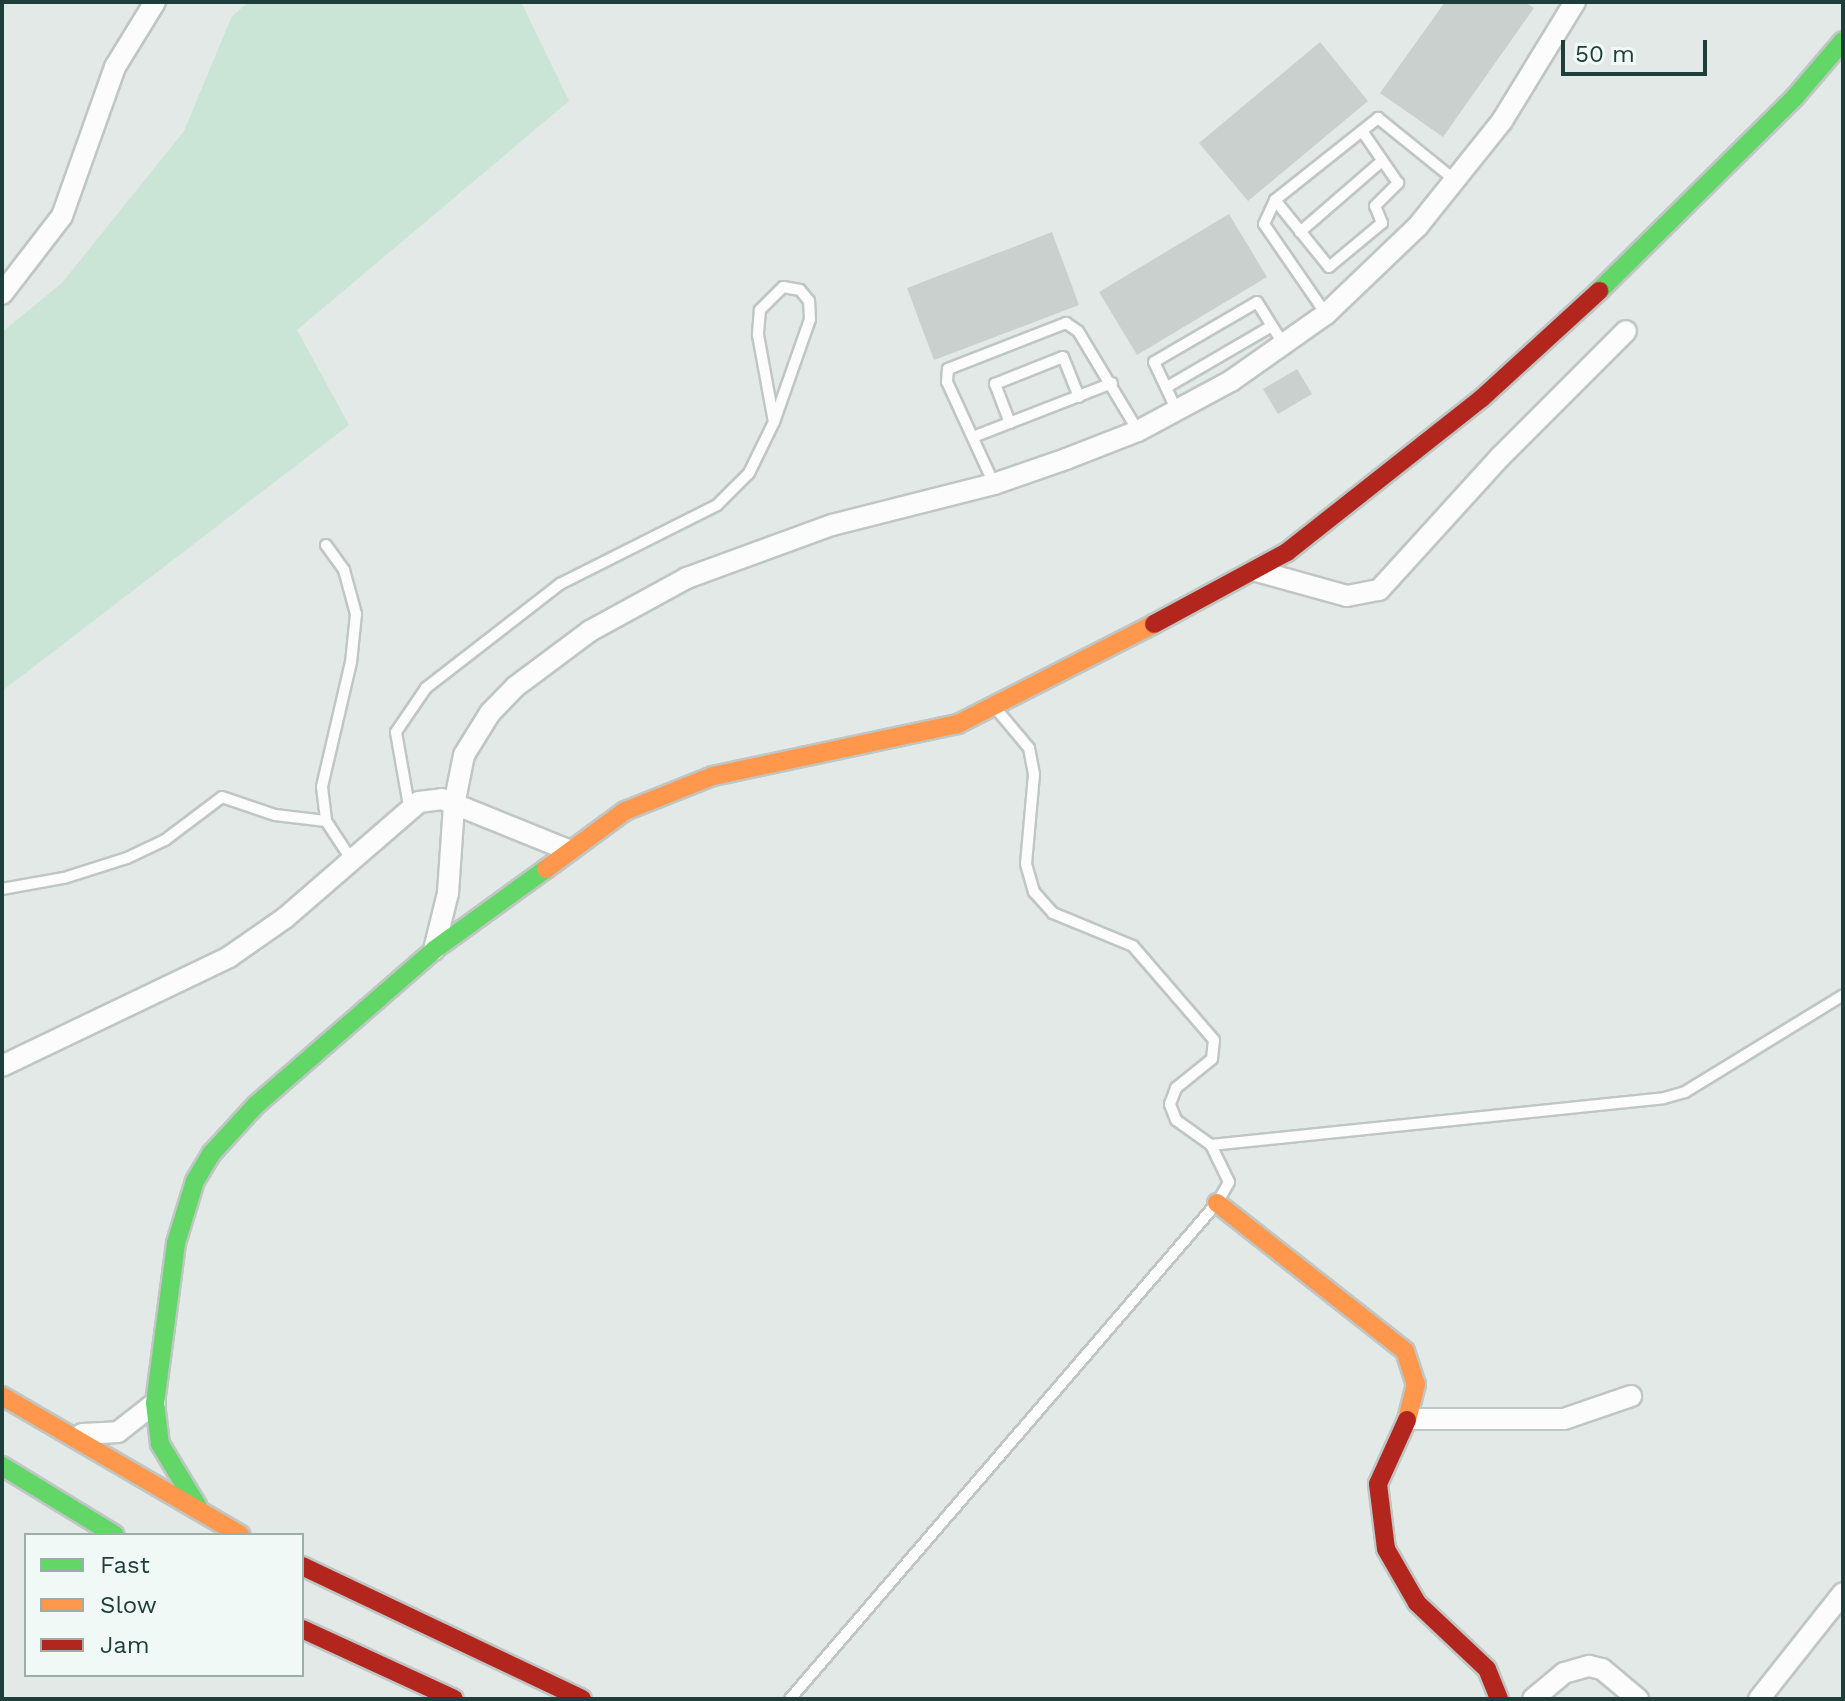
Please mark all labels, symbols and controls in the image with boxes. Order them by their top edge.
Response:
scale bar [1565,24,1711,74]
text: 50 m [1575,40,1635,68]
legend [24,1533,304,1677]
text: Fast [100,1551,150,1579]
text: Slow [100,1591,157,1619]
text: Jam [100,1631,150,1659]

